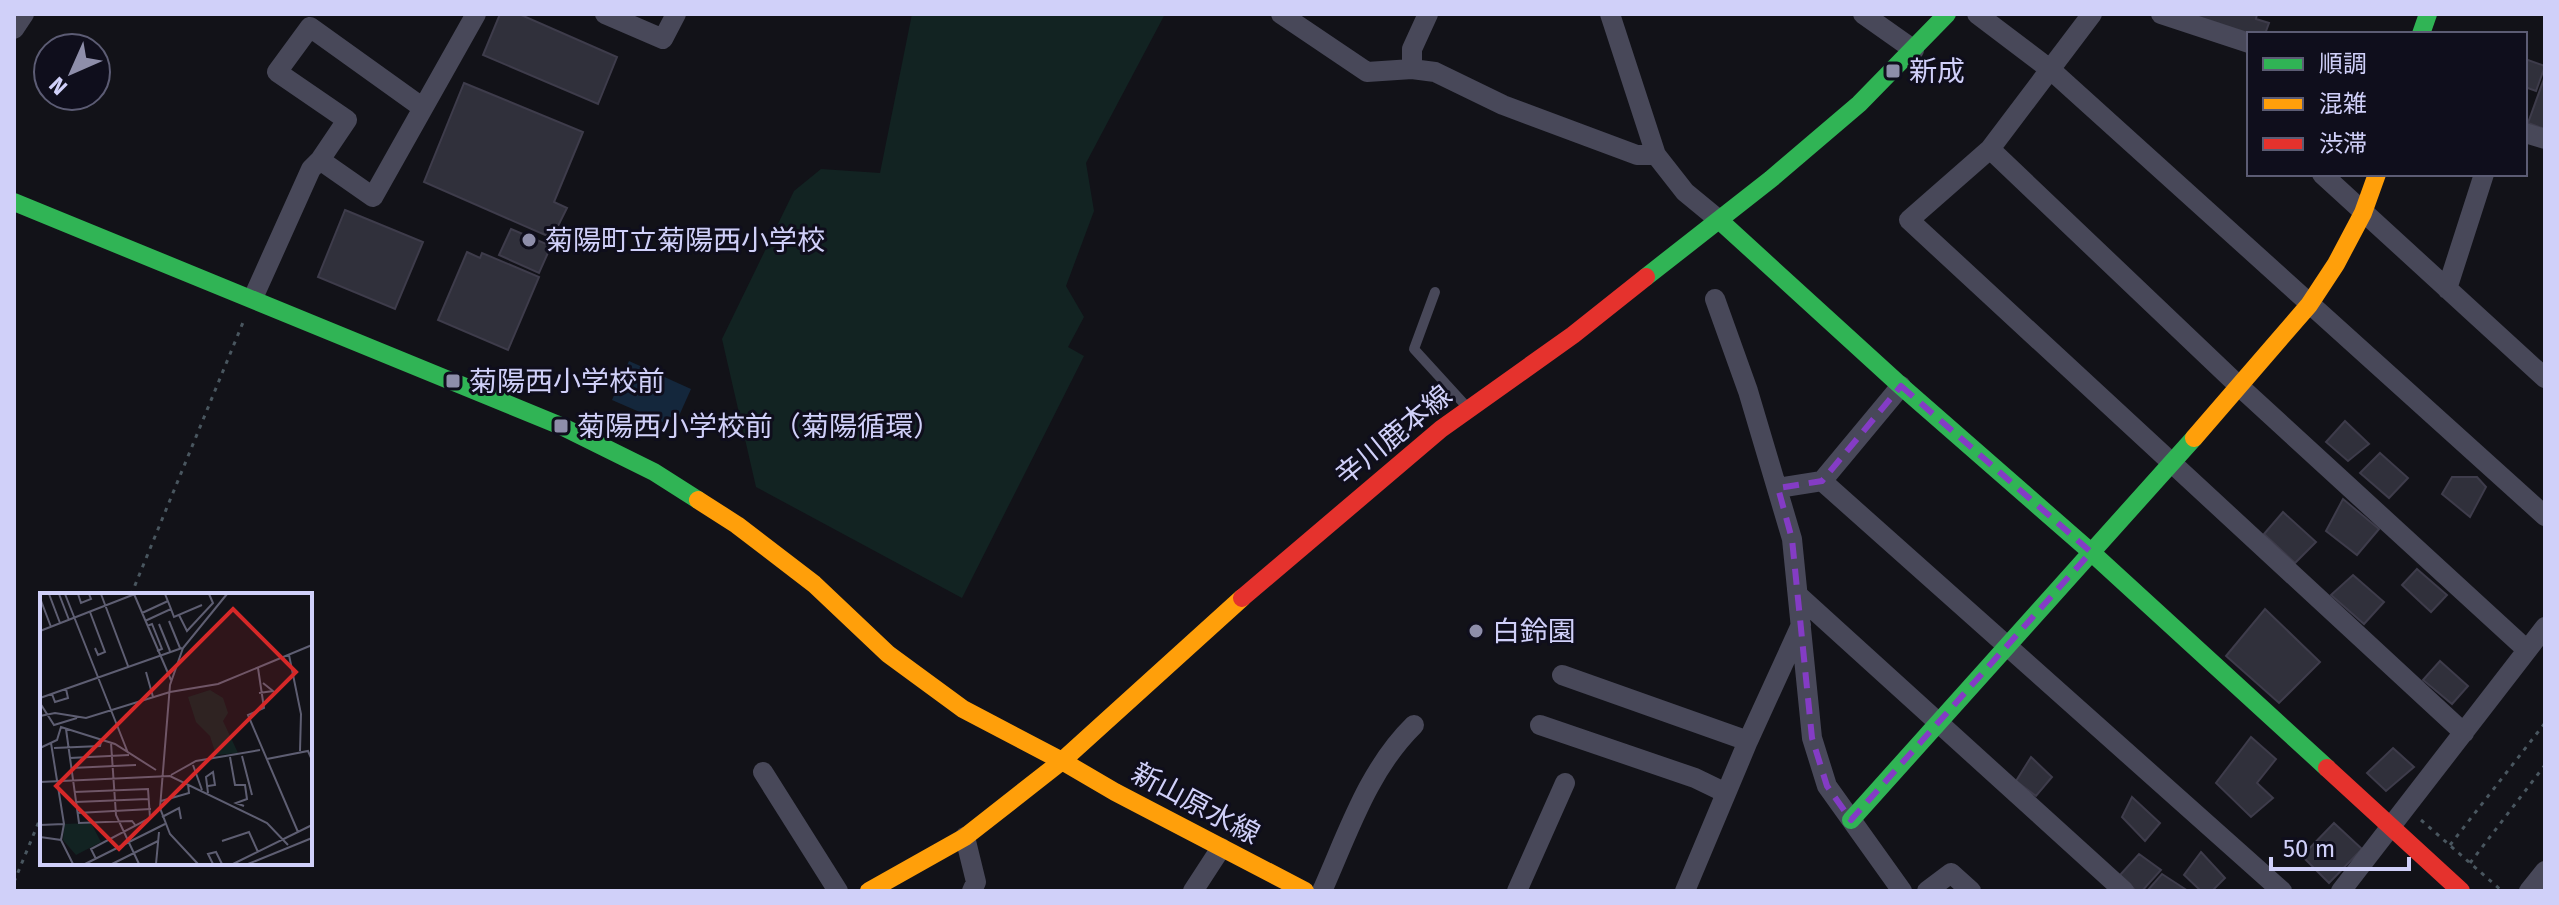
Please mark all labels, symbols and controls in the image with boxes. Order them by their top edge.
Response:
north arrow [32,32,112,112]
legend [2247,32,2527,176]
text: 順調 [2319,50,2367,78]
place label: 新成 [1909,55,1965,88]
marker: 新成 [1884,62,1902,80]
text: N [44,71,73,100]
text: 混雑 [2319,90,2367,118]
text: 渋滞 [2319,130,2367,158]
place label: 菊陽町立菊陽西小学校 [545,224,825,257]
marker: 菊陽町立菊陽西小学校 [520,231,538,249]
place label: 菊陽西小学校前 [469,365,665,398]
marker: 菊陽西小学校前 [444,372,462,390]
street label: 辛川鹿本線 [1329,379,1458,492]
place label: 菊陽西小学校前（菊陽循環） [577,410,941,443]
marker: 菊陽西小学校前（菊陽循環） [552,417,570,435]
inset map [40,593,312,865]
place label: 白鈴園 [1492,615,1576,648]
marker: 白鈴園 [1467,622,1485,640]
street label: 新山原水線 [1126,756,1265,851]
scale bar [2271,821,2409,871]
text: 50 m [2283,835,2335,863]

